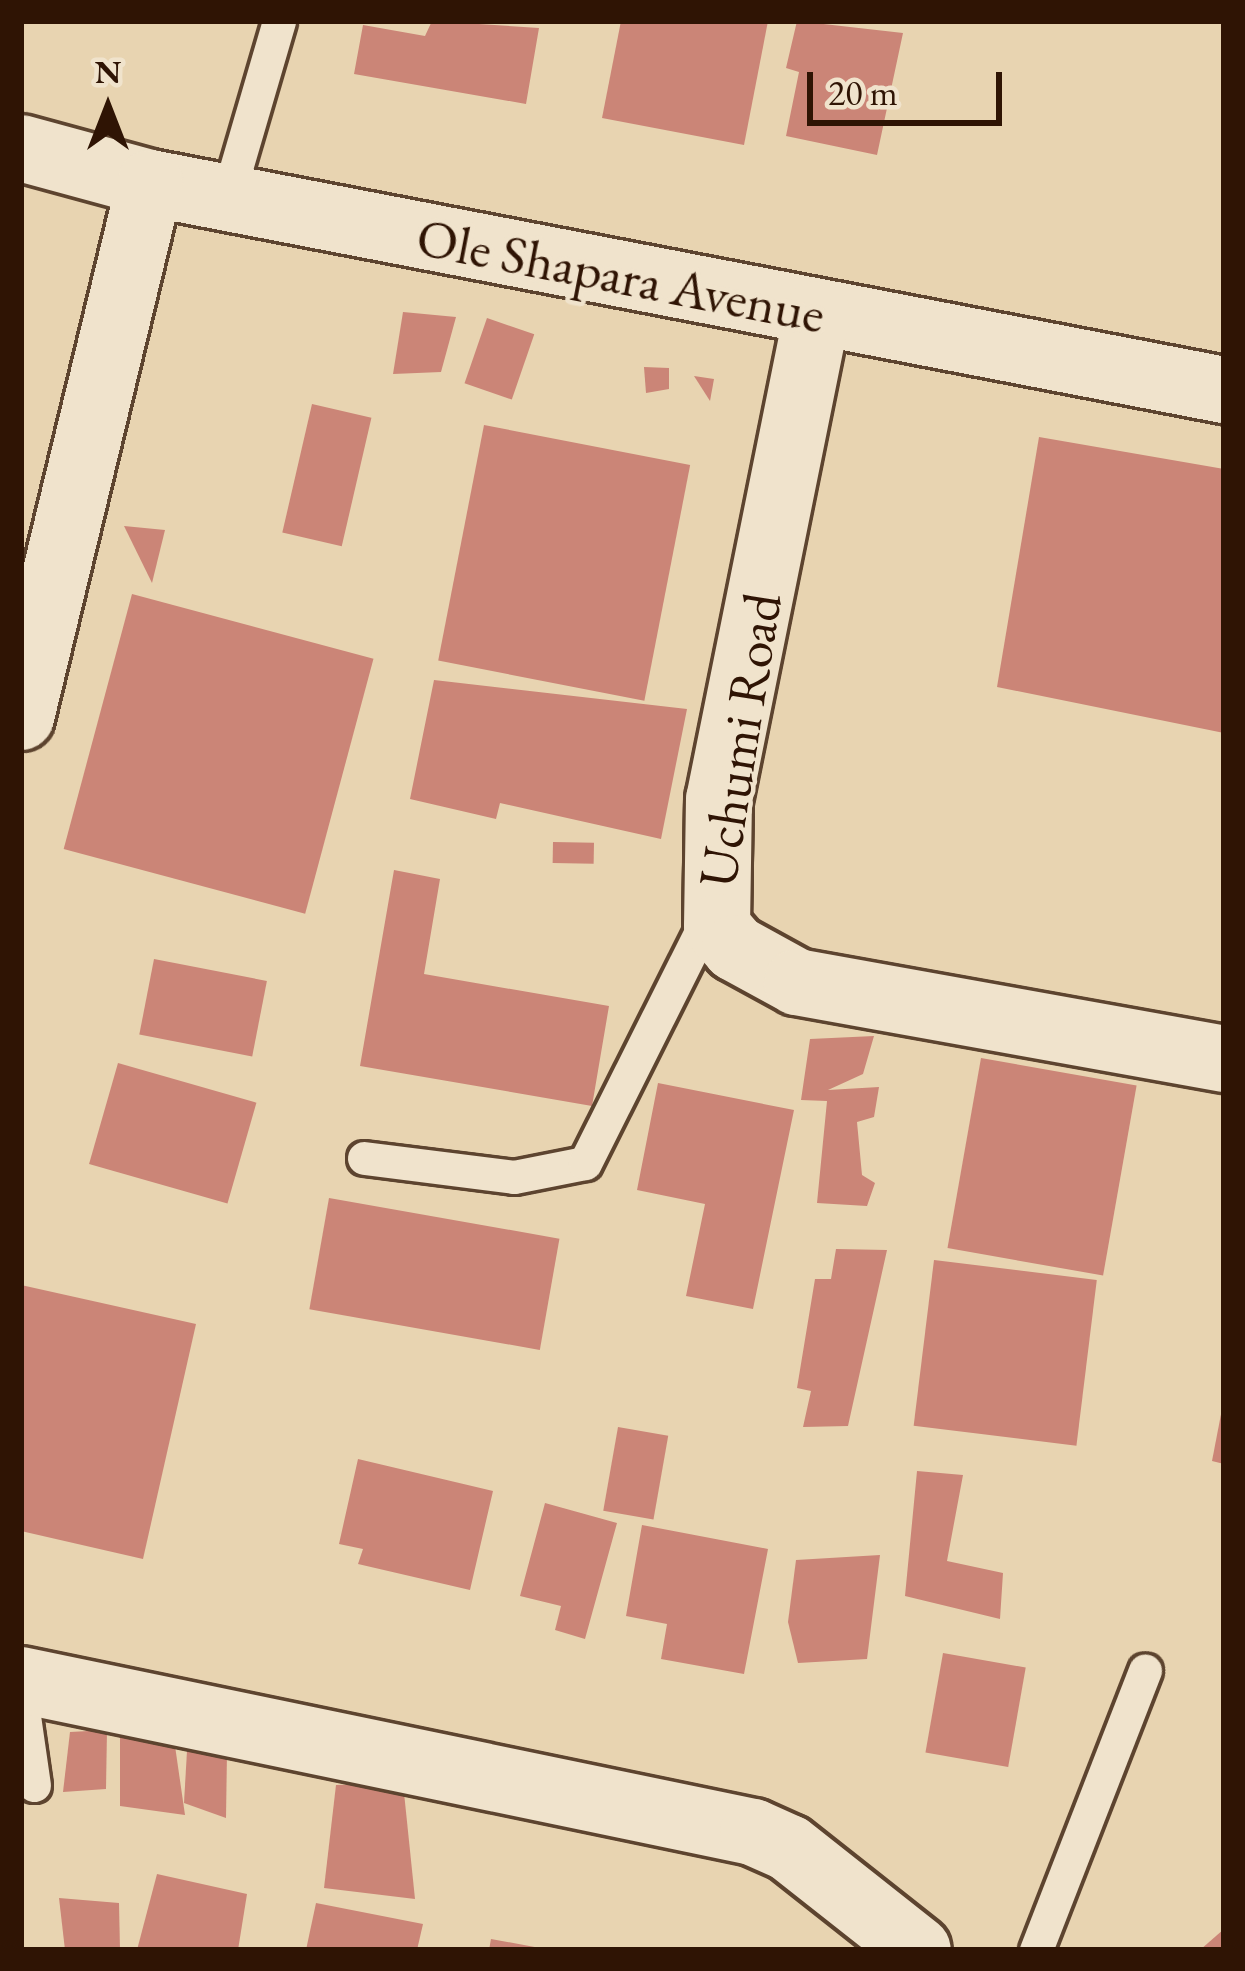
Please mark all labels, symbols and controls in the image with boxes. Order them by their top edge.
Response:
north arrow [48,48,168,168]
scale bar [813,48,1008,122]
text: N [95,50,121,93]
text: 20 m [828,69,898,116]
street label: Ole Shapara Avenue [411,204,831,346]
street label: Uchumi Road [684,588,794,892]

